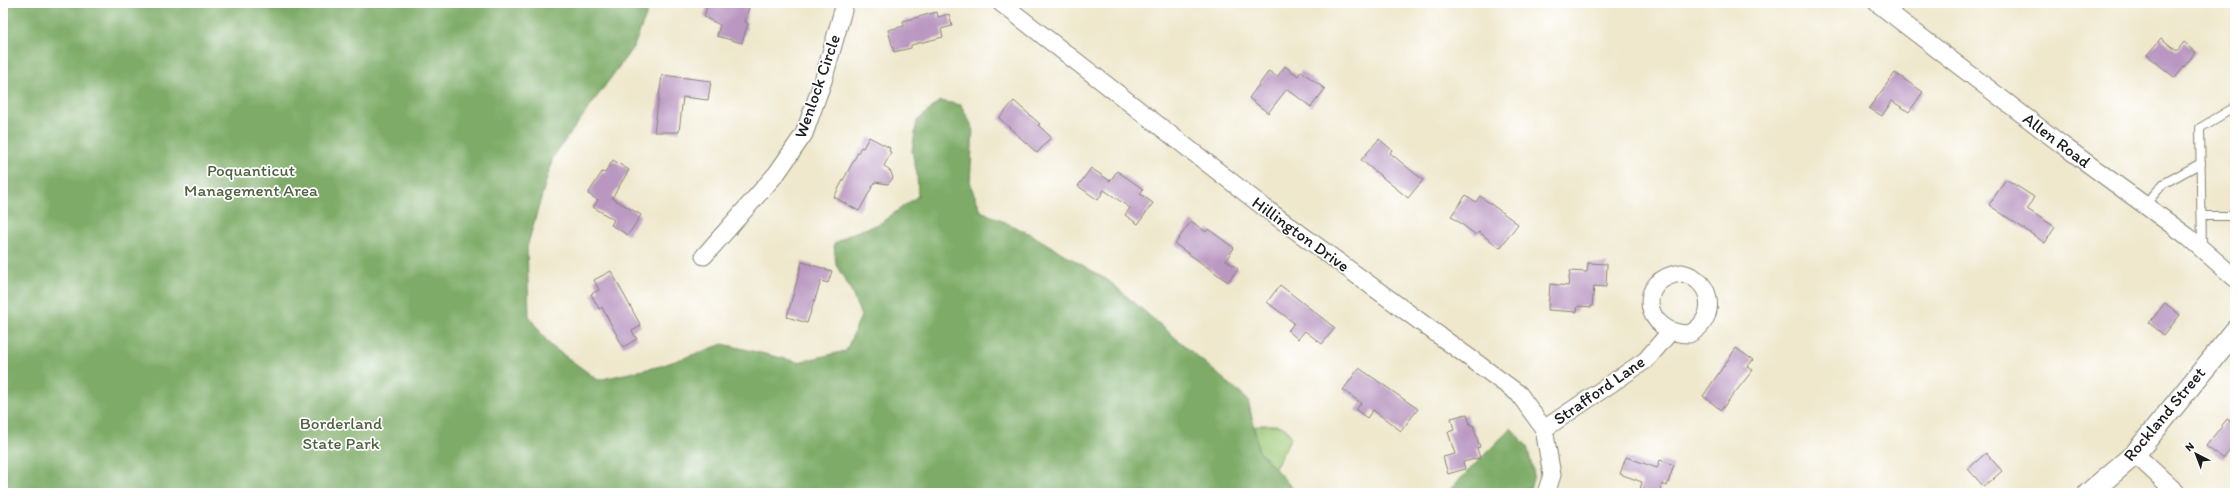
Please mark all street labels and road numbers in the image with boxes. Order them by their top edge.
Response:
street label: Wenlock Circle [790,32,844,140]
street label: Allen Road [2019,108,2095,172]
street label: Hillington Drive [1249,192,1353,276]
street label: Strafford Lane [1550,351,1648,429]
street label: Rockland Street [2119,362,2209,465]

